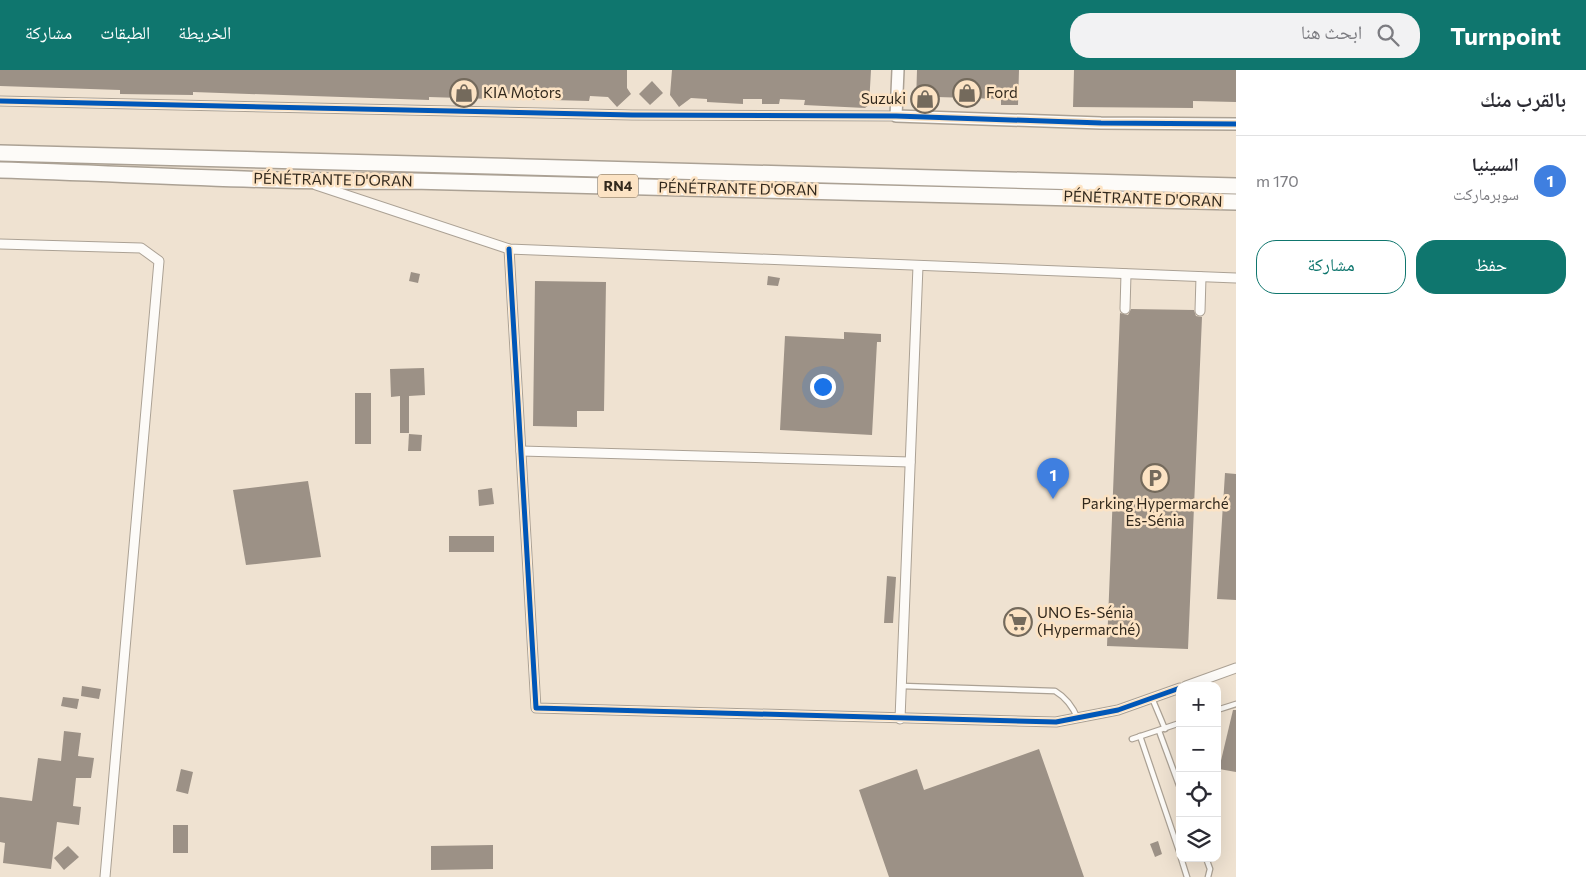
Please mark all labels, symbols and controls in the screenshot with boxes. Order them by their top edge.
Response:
search box [1070,13,1420,58]
text: ابحث هنا [1301,20,1362,43]
text: مشاركة [25,21,72,43]
text: الطبقات [100,21,150,43]
text: الخريطة [178,21,231,43]
icon: search [1374,21,1402,49]
text: Turnpoint [1450,21,1561,50]
shop icon: KIA Motors [449,78,479,108]
shop icon: Ford [952,78,982,108]
place label: KIA Motors [483,83,561,101]
place label: Ford [986,83,1018,101]
shop icon: Suzuki [910,84,940,114]
text: بالقرب منك [1480,86,1566,111]
place label: Suzuki [861,89,906,107]
text: السينيا [1472,152,1519,175]
street label: PÉNÉTRANTE D'ORAN [253,168,413,189]
text: 170 m [1256,171,1299,190]
text: 1 [1546,171,1554,190]
road number: RN4 [598,174,638,198]
street label: PÉNÉTRANTE D'ORAN [658,177,818,198]
text: سوبرماركت [1453,184,1519,203]
street label: PÉNÉTRANTE D'ORAN [1063,185,1223,210]
button: مشاركة [1256,240,1406,294]
button: حفظ [1416,240,1566,294]
your location [810,374,836,400]
pin: 1 [1037,458,1069,499]
parking icon: Parking Hypermarché Es-Sénia [1140,463,1170,493]
place label: Parking Hypermarché Es-Sénia [1081,494,1229,529]
place label: UNO Es-Sénia (Hypermarché) [1037,603,1140,638]
supermarket icon: UNO Es-Sénia (Hypermarché) [1003,607,1033,637]
map controls [1176,682,1221,862]
button: + [1176,682,1221,727]
button: − [1176,727,1221,772]
button: locate [1176,772,1221,817]
button: layers [1176,817,1221,862]

